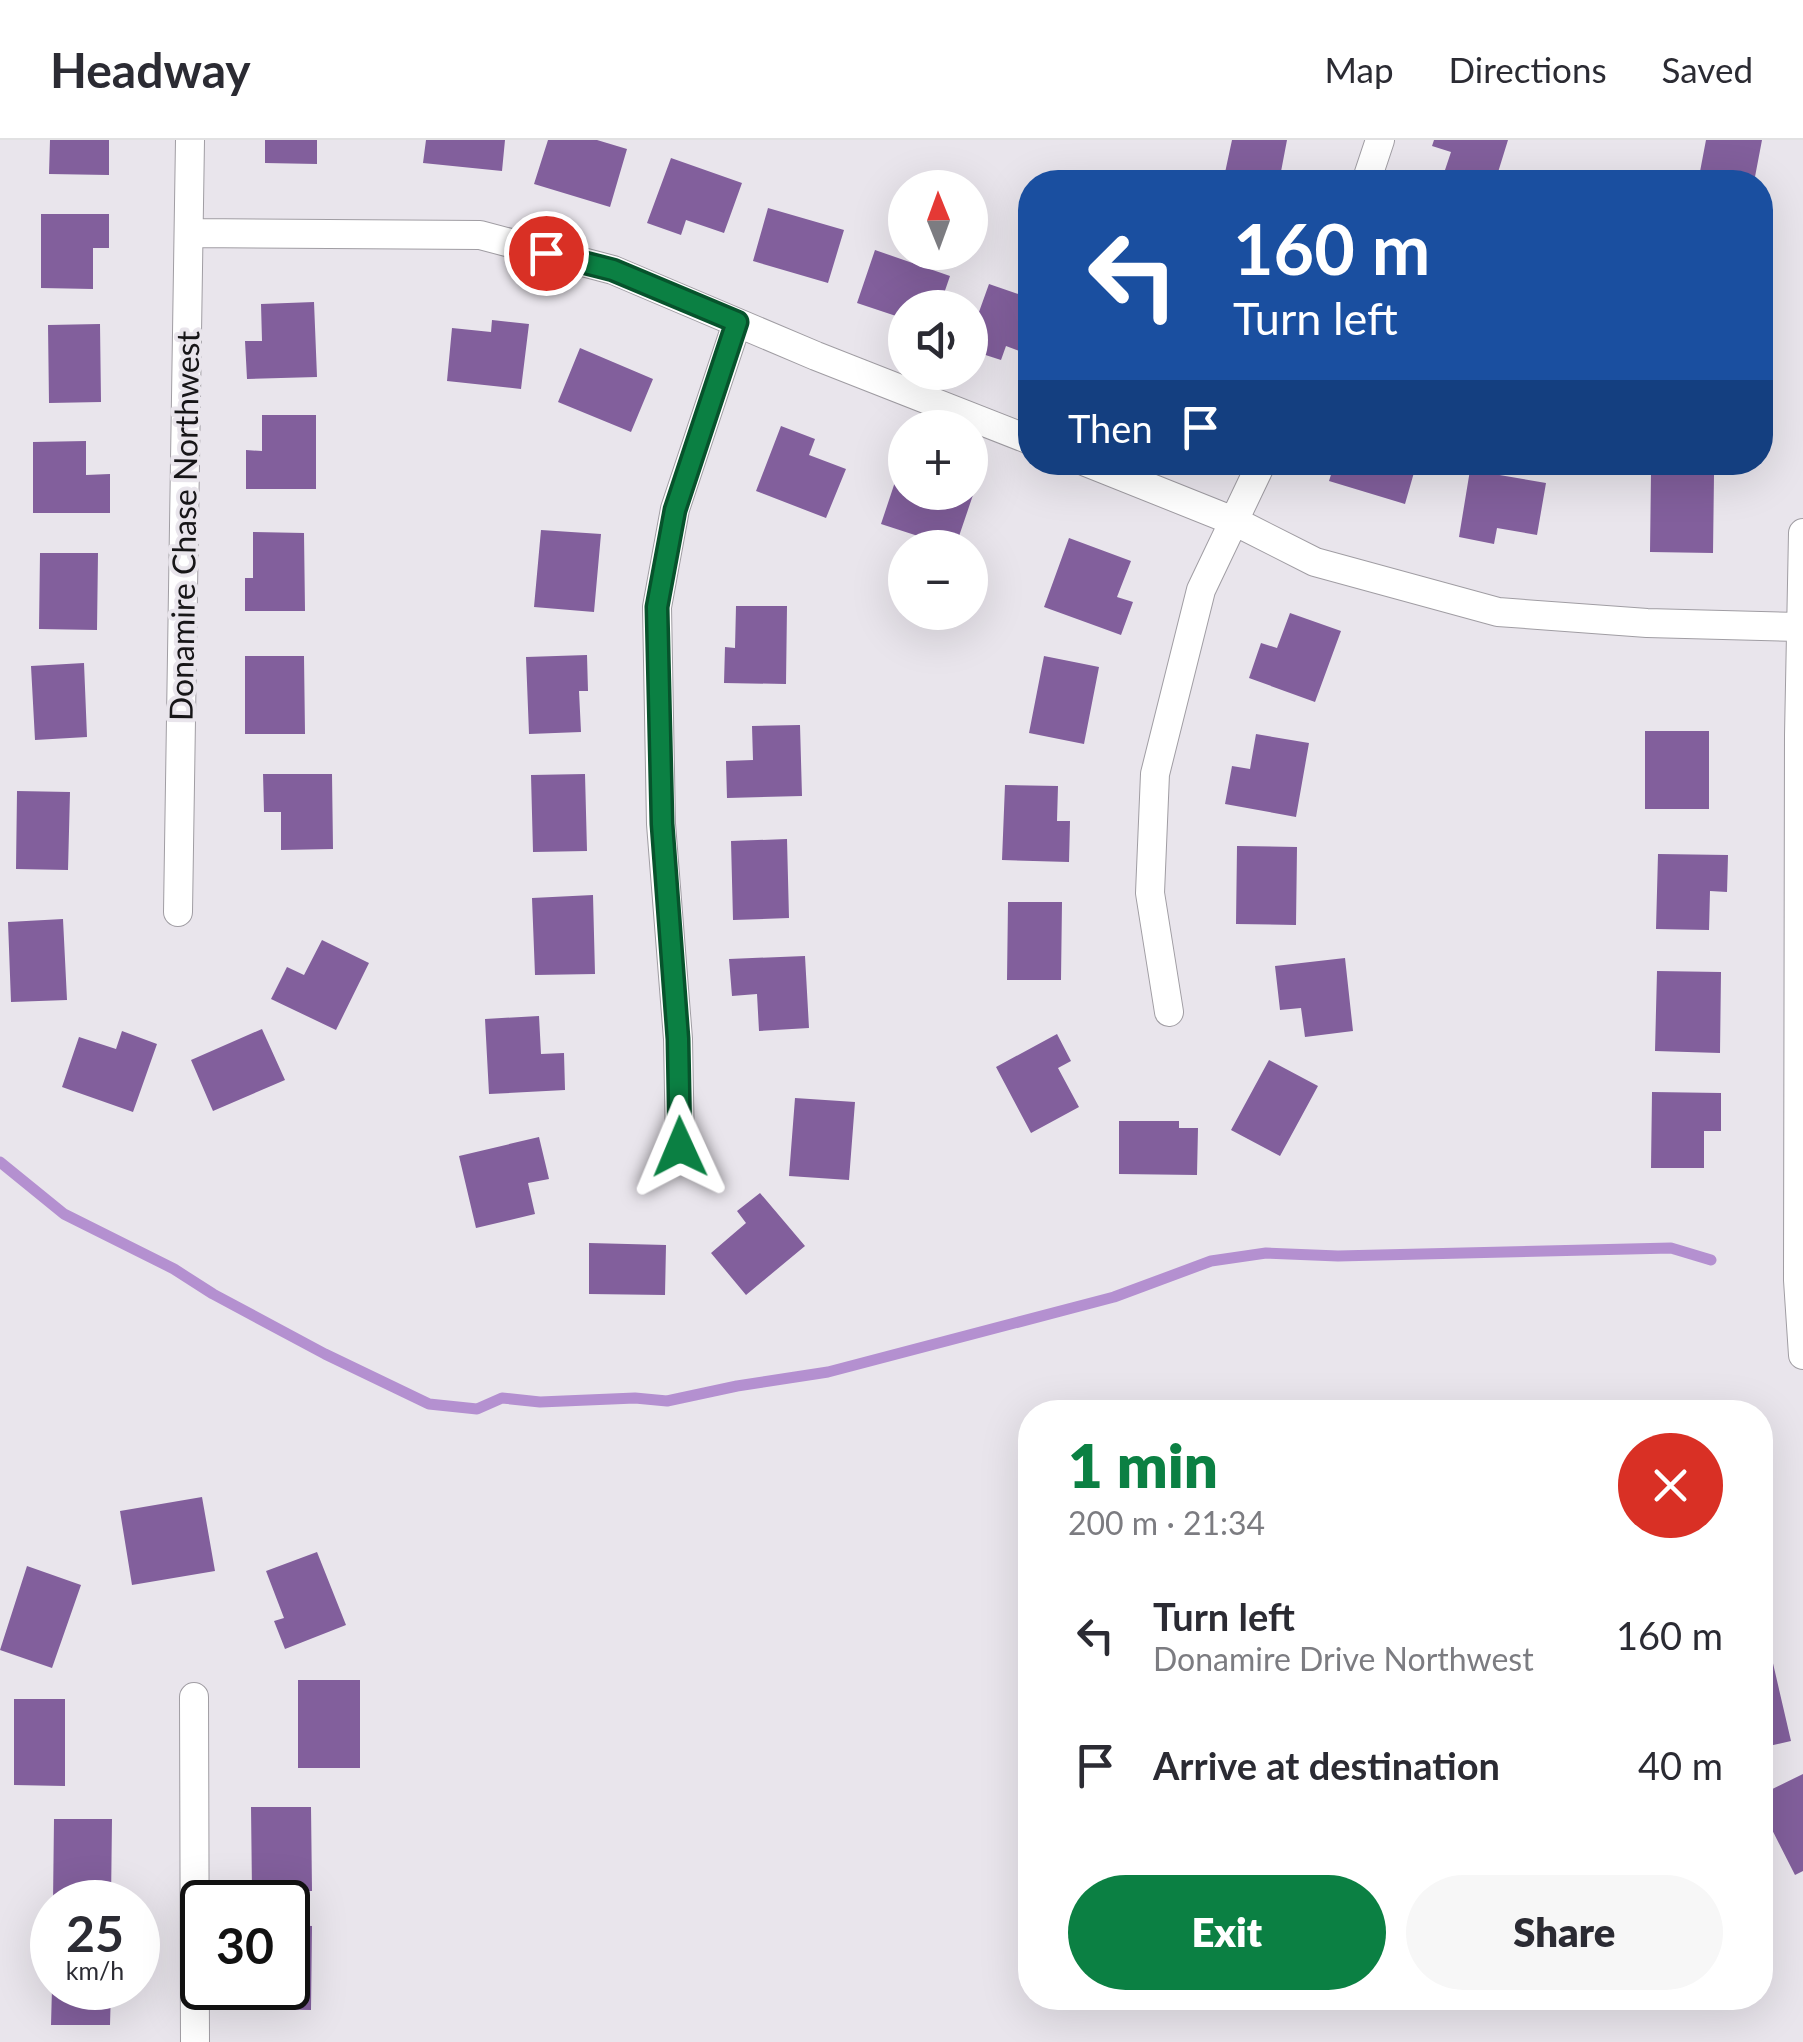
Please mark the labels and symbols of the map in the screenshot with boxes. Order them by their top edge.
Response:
north arrow [888,170,988,270]
pin [504,211,589,296]
street label: Donamire Chase Northwest [161,330,206,721]
position arrow [628,1095,732,1199]
speed limit sign: 30 [180,1880,310,2010]

